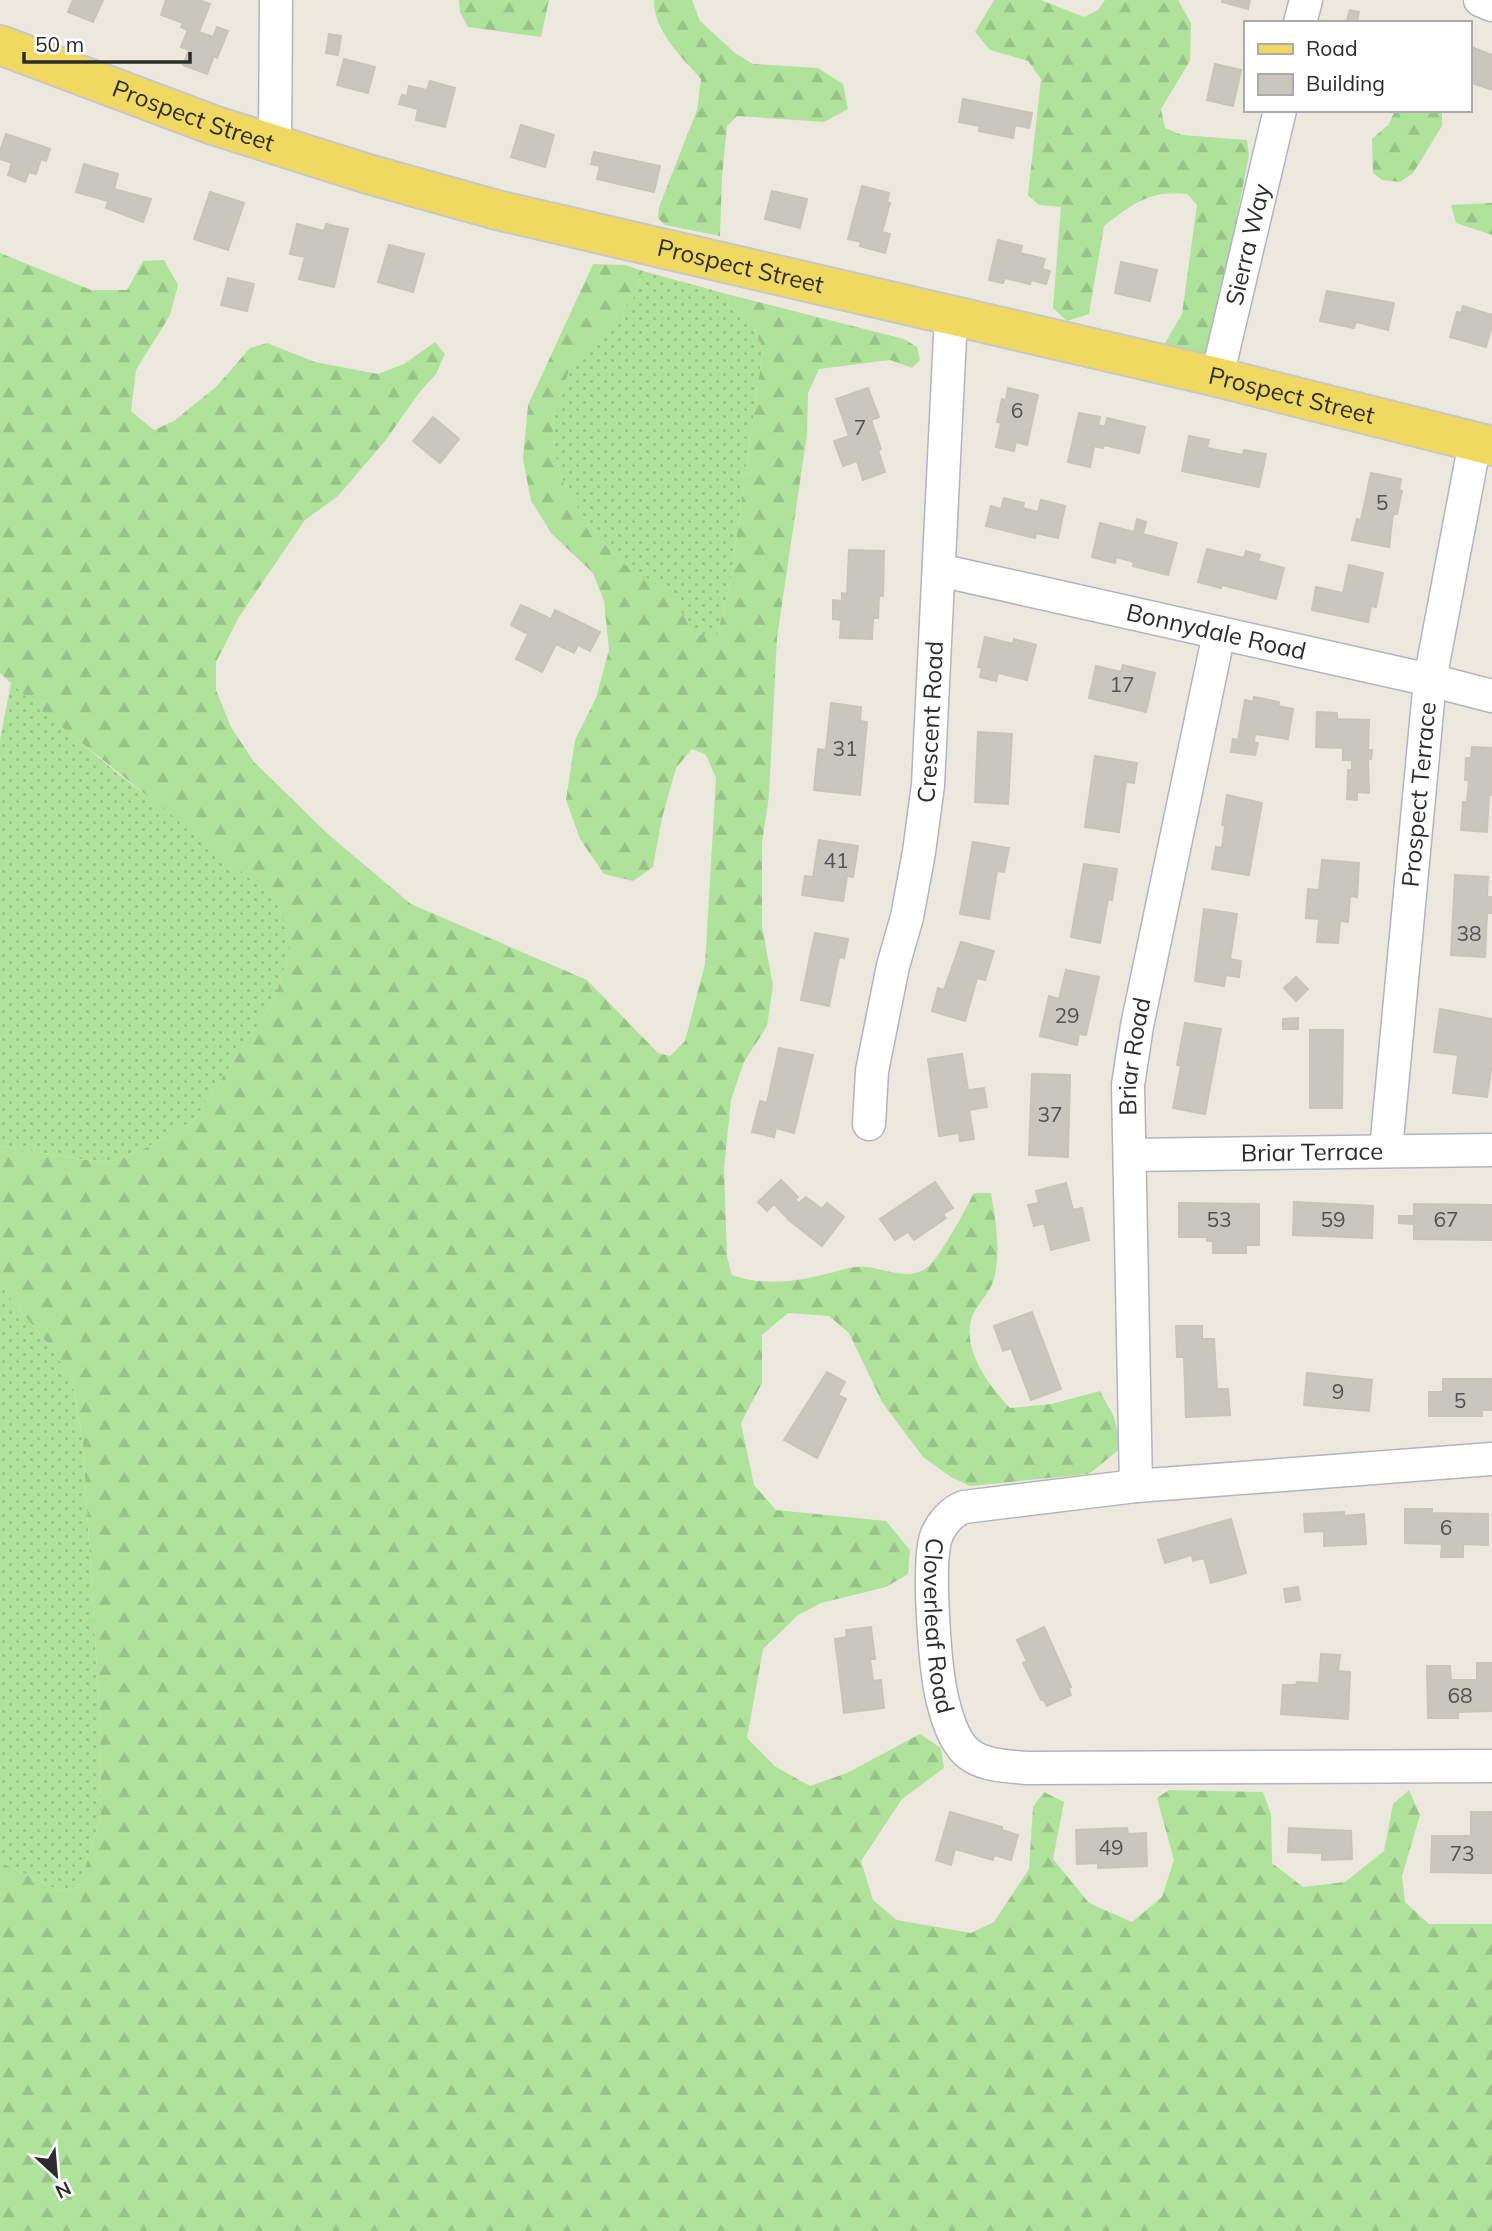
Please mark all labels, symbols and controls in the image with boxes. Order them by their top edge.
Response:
scale bar [24,21,191,65]
legend [1244,21,1471,112]
text: 50 m [35,31,84,57]
text: Road [1306,35,1357,61]
text: Building [1306,70,1385,96]
street label: Prospect Street [108,73,278,157]
street label: Sierra Way [1218,180,1276,308]
street label: Prospect Street [655,232,827,299]
street label: Prospect Street [1206,360,1378,430]
house number: 6 [1011,397,1023,423]
house number: 7 [854,414,866,440]
house number: 5 [1376,489,1388,515]
street label: Bonnydale Road [1124,596,1309,666]
street label: Crescent Road [910,640,949,805]
house number: 17 [1109,671,1135,697]
street label: Prospect Terrace [1395,701,1442,888]
house number: 31 [832,735,858,761]
house number: 41 [823,847,849,873]
house number: 38 [1456,920,1482,946]
street label: Briar Road [1112,995,1157,1116]
house number: 29 [1054,1002,1080,1028]
house number: 37 [1037,1101,1063,1127]
street label: Briar Terrace [1241,1136,1383,1167]
house number: 53 [1206,1206,1232,1232]
house number: 59 [1320,1206,1346,1232]
house number: 67 [1433,1206,1459,1232]
house number: 9 [1332,1378,1344,1404]
house number: 5 [1454,1387,1466,1413]
house number: 6 [1440,1514,1452,1540]
street label: Cloverleaf Road [918,1536,961,1717]
house number: 68 [1447,1682,1473,1708]
house number: 49 [1098,1834,1124,1860]
house number: 73 [1449,1840,1475,1866]
north arrow [21,2140,91,2210]
text: N [52,2176,75,2204]

